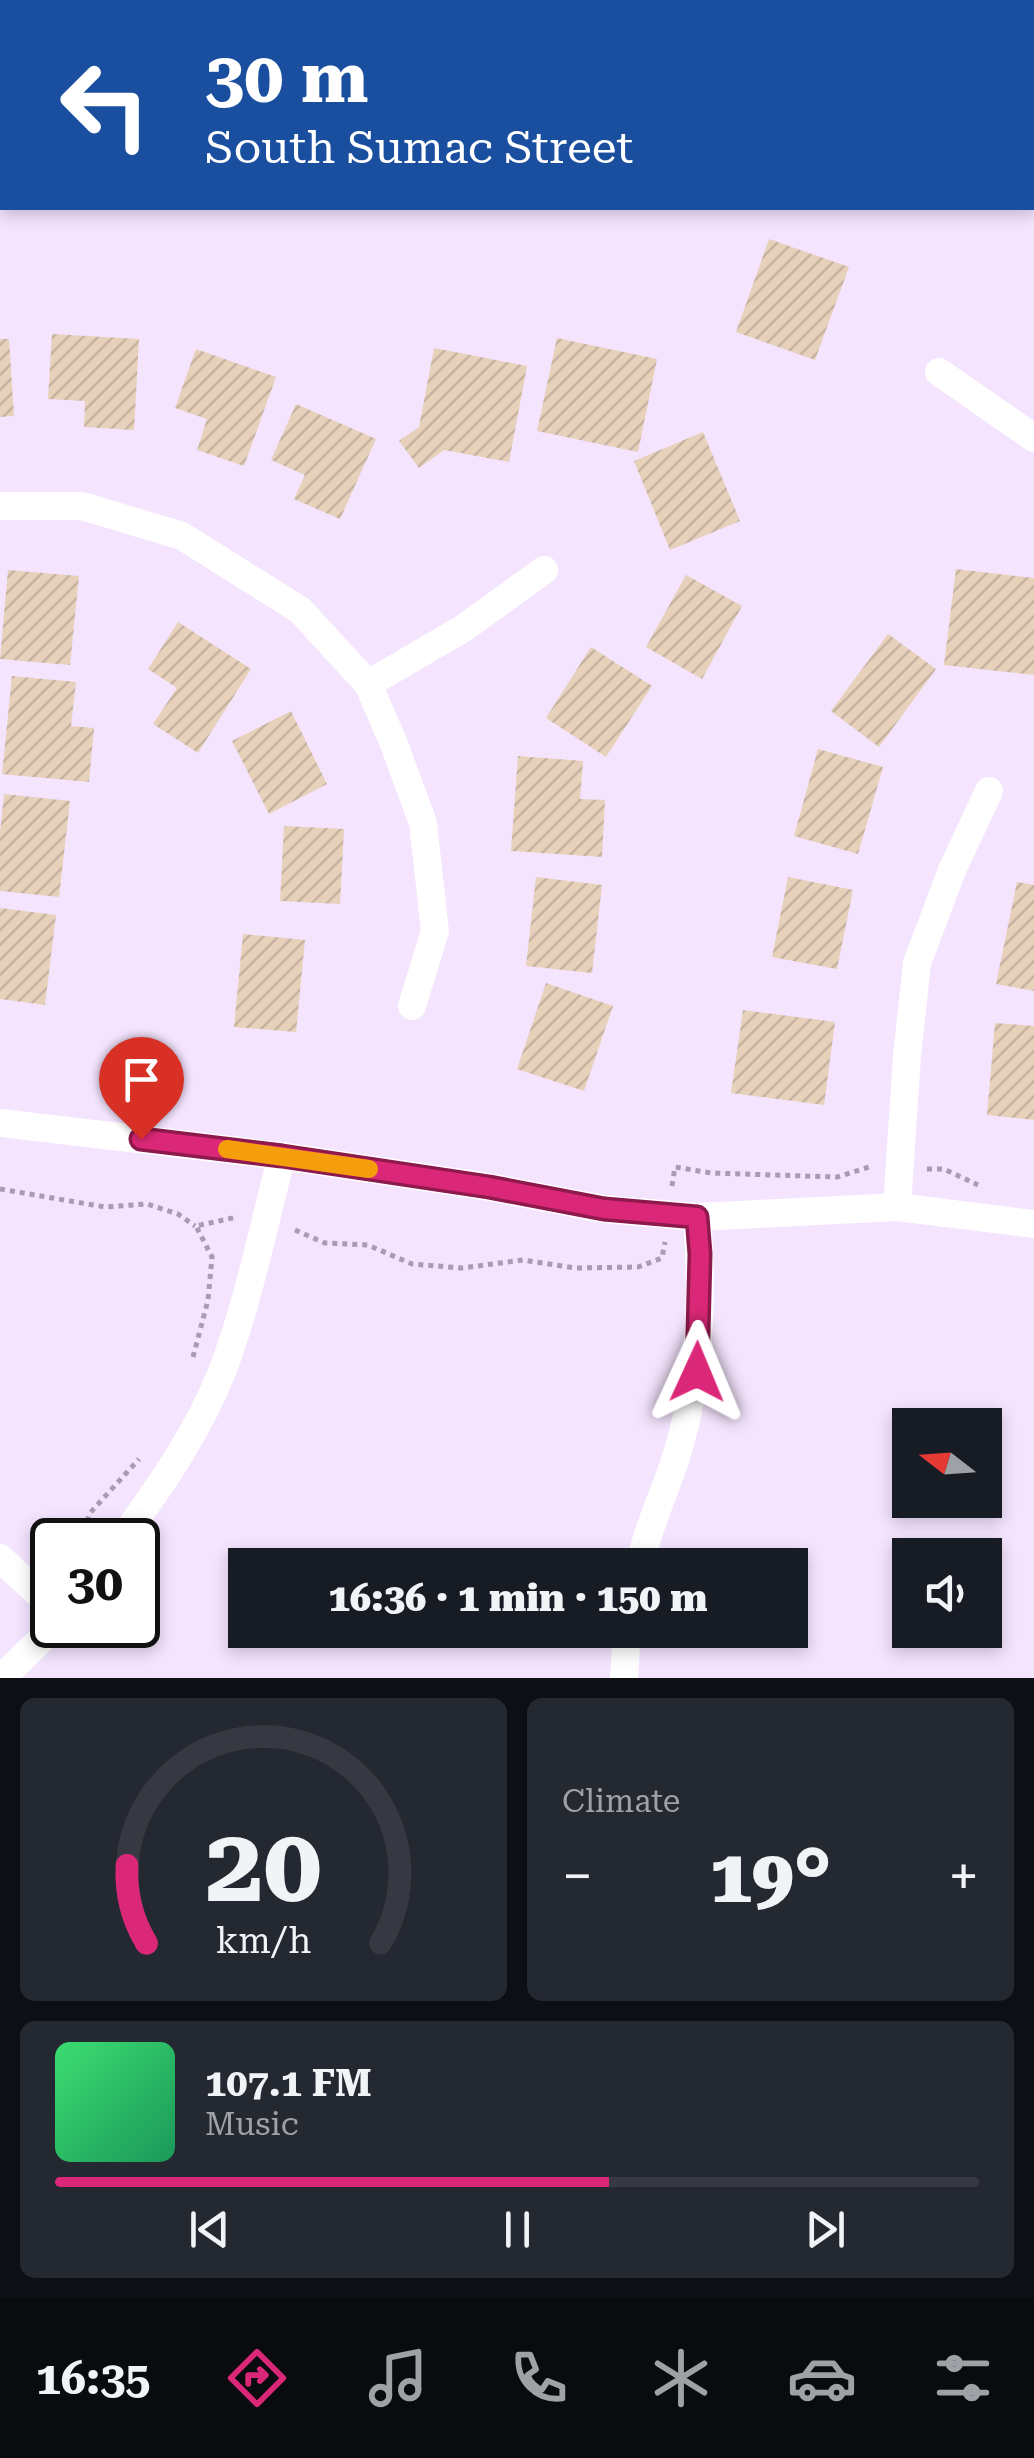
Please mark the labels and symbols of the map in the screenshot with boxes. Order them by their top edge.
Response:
pin [99,1037,184,1140]
position arrow [645,1320,749,1424]
north arrow [892,1408,1002,1518]
speed limit sign: 30 [30,1518,160,1648]

